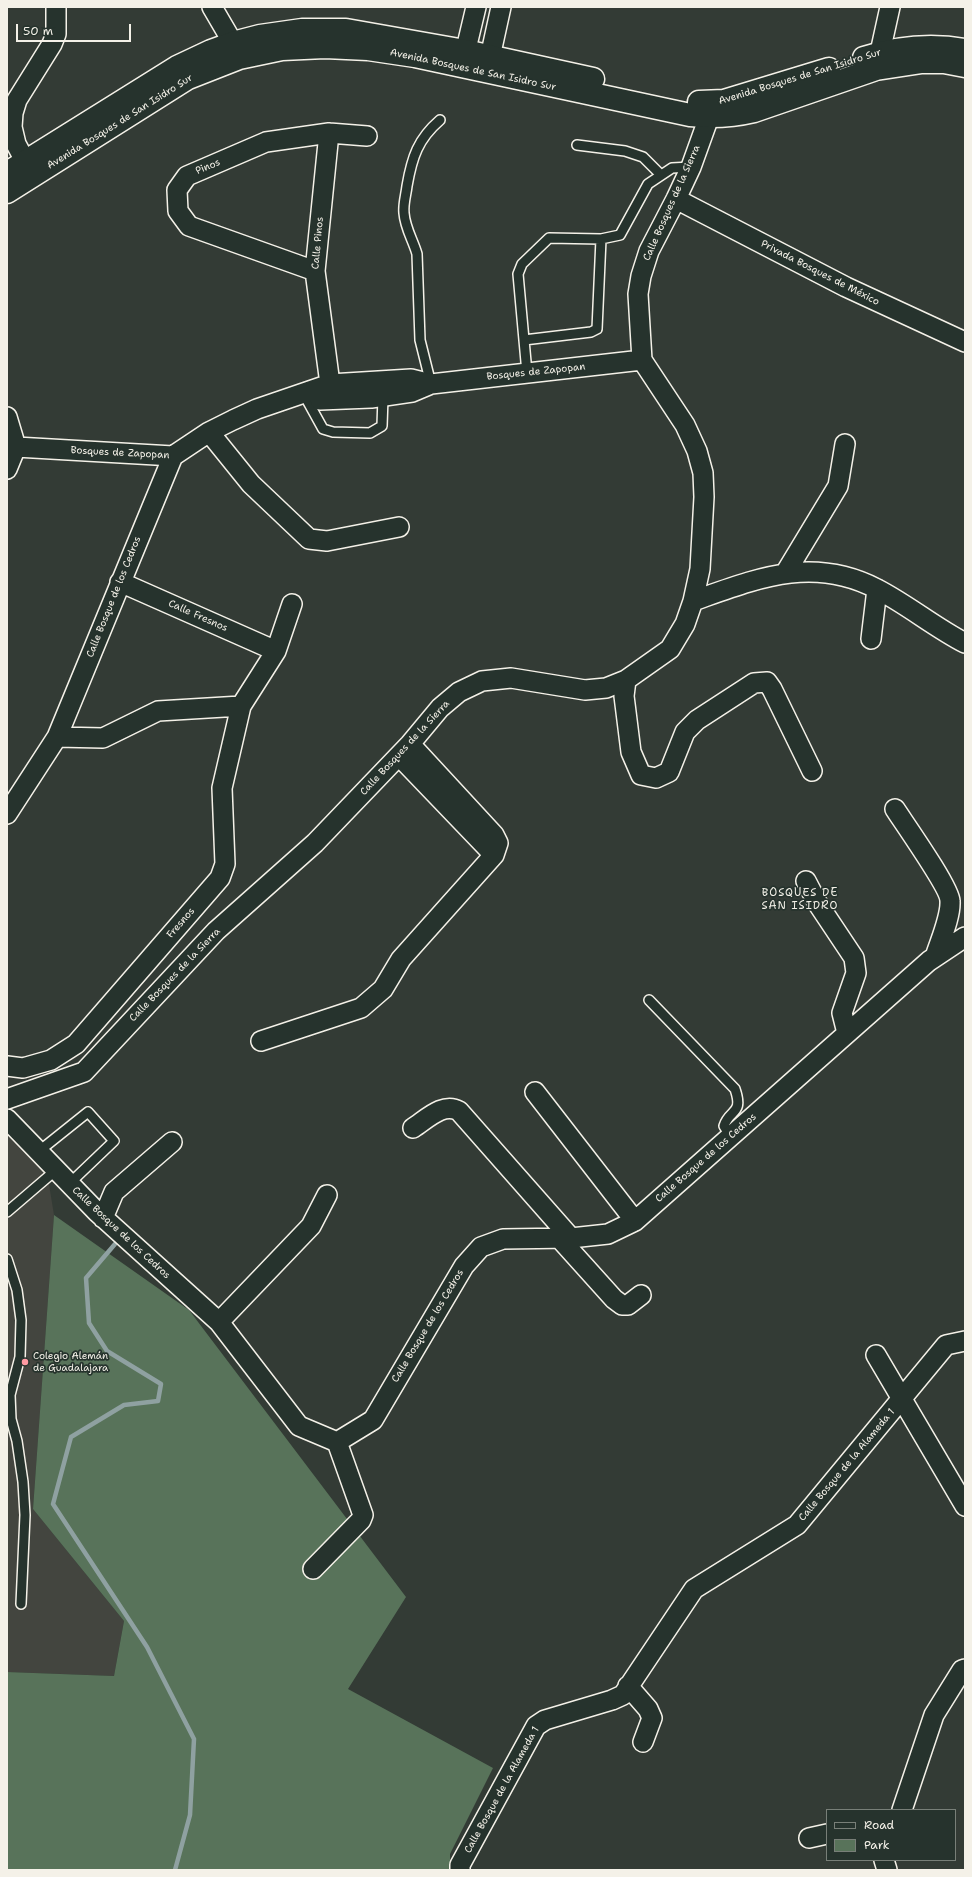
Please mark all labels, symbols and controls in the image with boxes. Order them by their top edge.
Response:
scale bar [18,16,133,42]
text: 50 m [23,23,53,39]
street label: Avenida Bosques de San Isidro Sur [717,46,883,108]
street label: Avenida Bosques de San Isidro Sur [389,47,557,93]
street label: Avenida Bosques de San Isidro Sur [45,72,195,172]
street label: Calle Bosques de la Sierra [641,143,703,263]
street label: Pinos [194,157,222,177]
street label: Calle Pinos [310,216,326,270]
street label: Privada Bosques de México [759,238,881,308]
street label: Bosques de Zapopan [486,361,586,383]
street label: Bosques de Zapopan [70,444,170,462]
street label: Calle Bosque de los Cedros [84,535,144,659]
street label: Calle Fresnos [166,598,230,634]
street label: Calle Bosques de la Sierra [358,698,452,798]
district label: BOSQUES DE SAN ISIDRO [762,886,838,912]
street label: Fresnos [164,905,198,941]
street label: Calle Bosques de la Sierra [127,926,223,1024]
street label: Calle Bosque de los Cedros [653,1111,759,1205]
street label: Calle Bosque de los Cedros [70,1184,172,1282]
street label: Calle Bosque de los Cedros [389,1267,467,1385]
place label: Colegio Alemán de Guadalajara [33,1350,108,1374]
marker: Colegio Alemán de Guadalajara [20,1357,30,1367]
street label: Calle Bosque de la Alameda 1 [796,1406,898,1524]
street label: Calle Bosque de la Alameda 1 [462,1725,542,1855]
legend [826,1809,956,1861]
text: Road [864,1817,894,1833]
text: Park [864,1837,890,1853]

